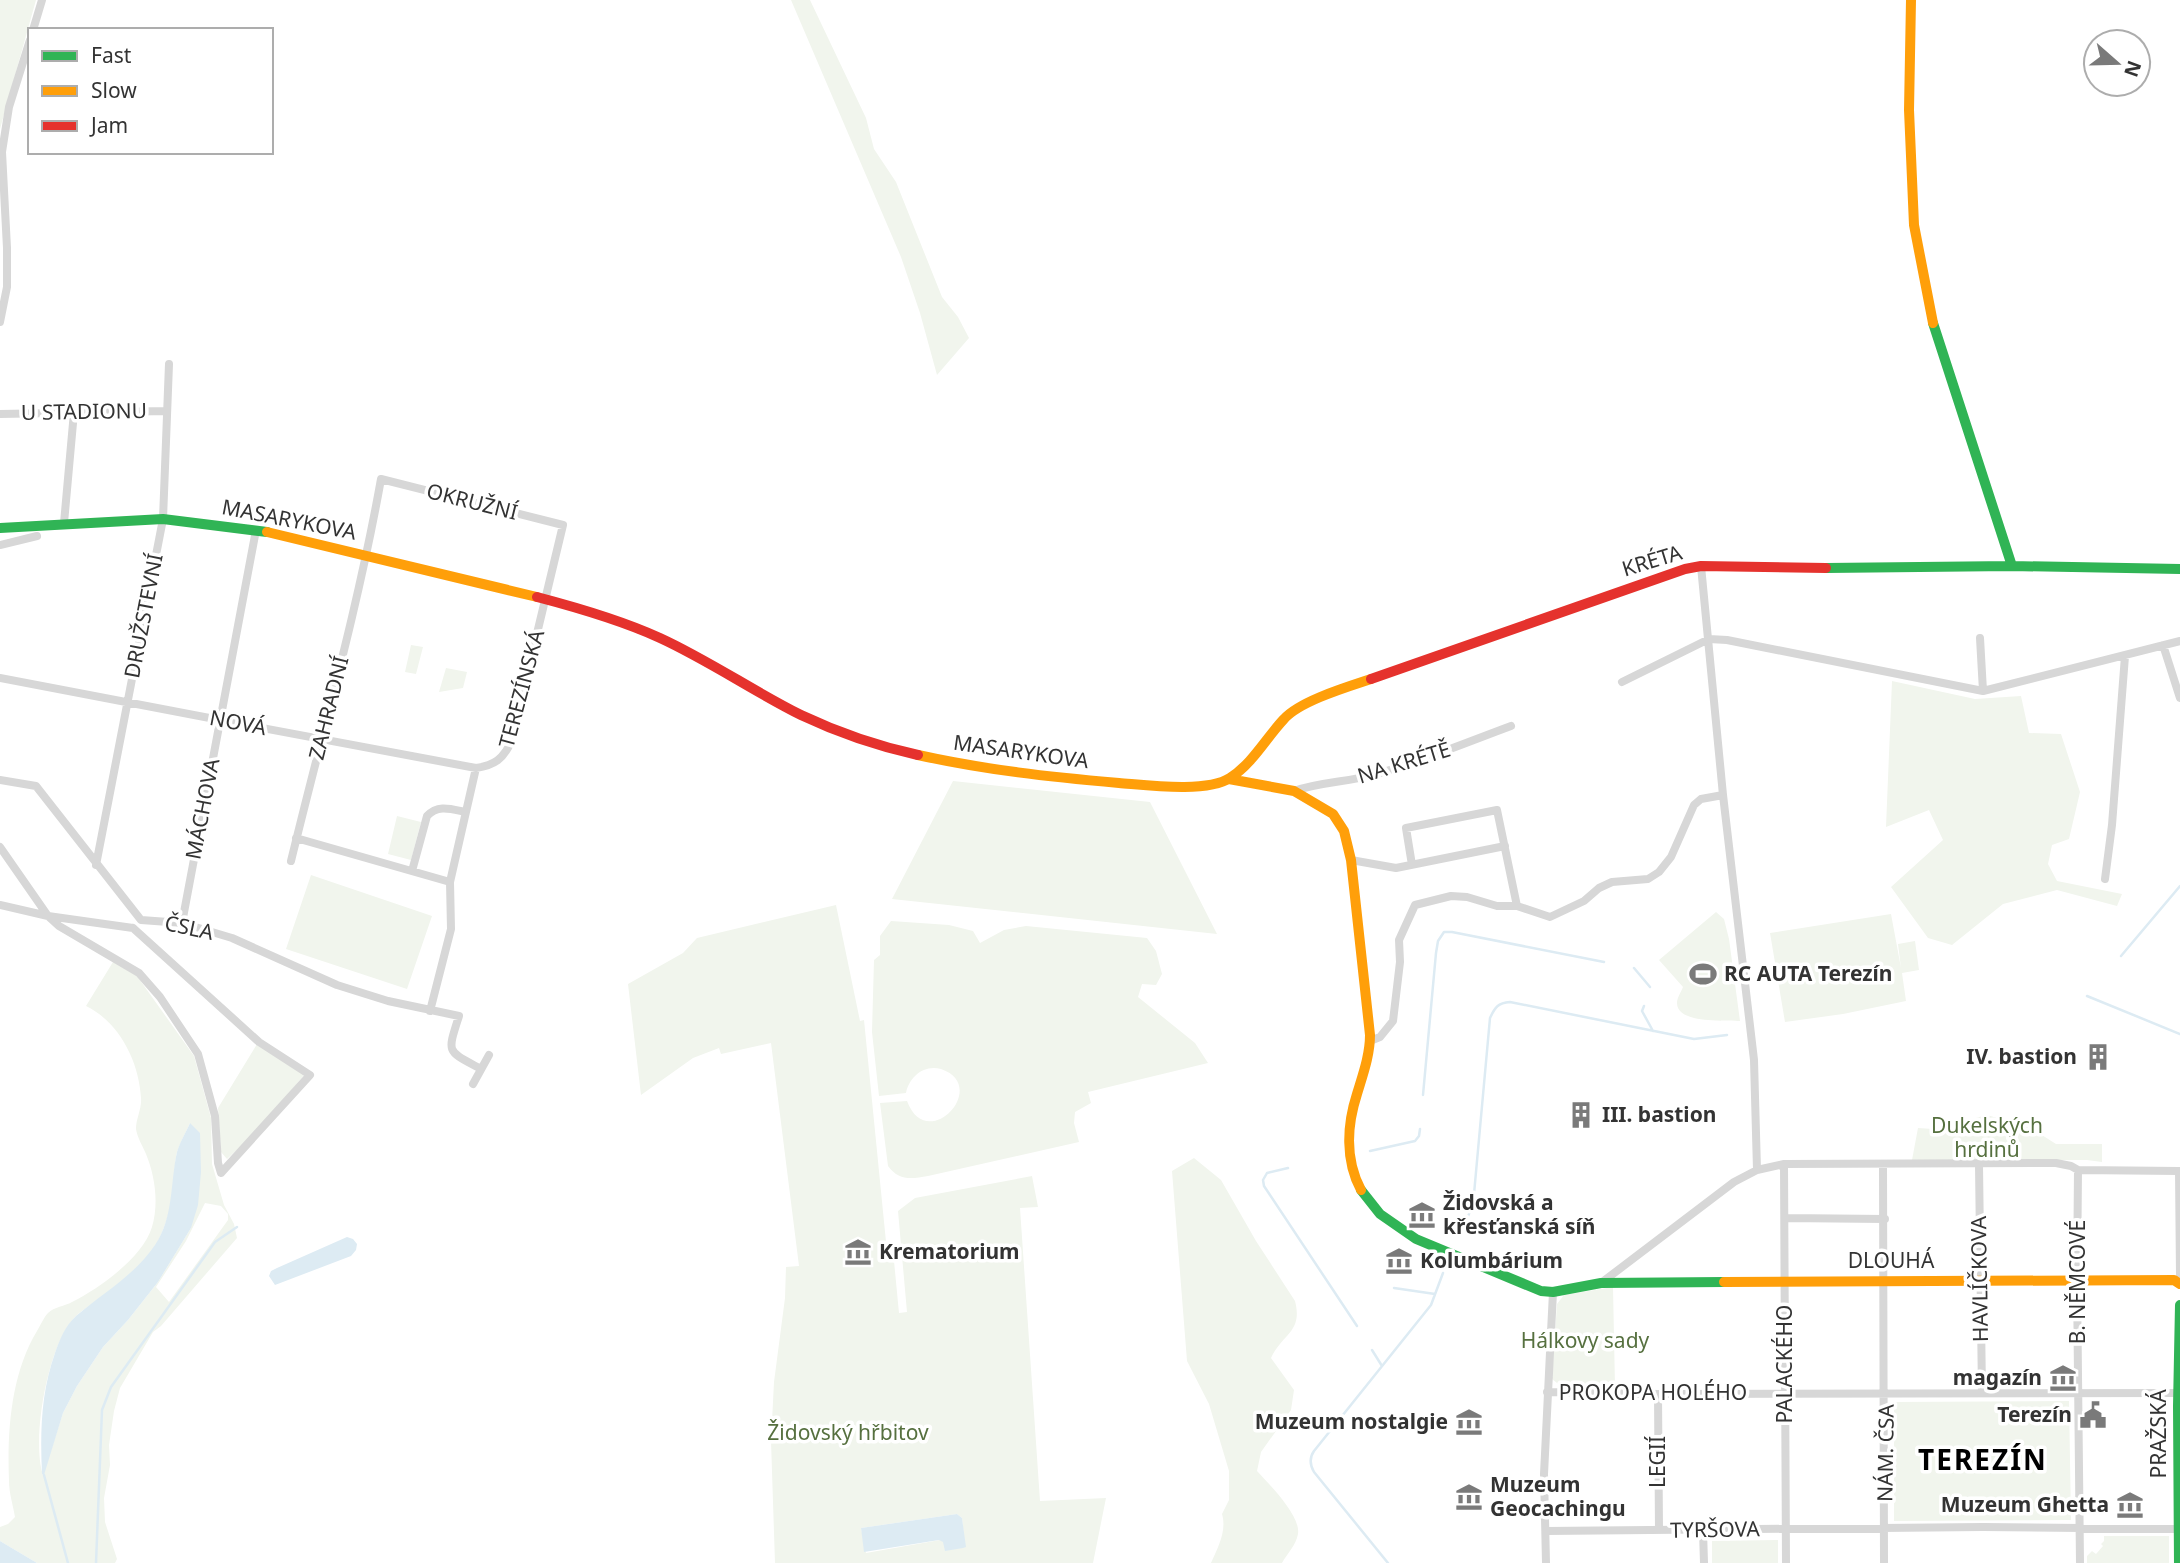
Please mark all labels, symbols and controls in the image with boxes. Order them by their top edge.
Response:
legend [28,28,273,154]
north arrow [2082,28,2152,98]
text: Fast [91,41,132,69]
text: N [2118,57,2148,81]
text: Slow [91,76,137,104]
text: Jam [89,111,128,139]
street label: U STADIONU [21,396,147,426]
street label: OKRUŽNÍ [424,476,521,526]
street label: MASARYKOVA [220,492,359,546]
street label: KRÉTA [1618,538,1686,582]
street label: DRUŽSTEVNÍ [117,551,169,680]
street label: TEREZÍNSKÁ [492,626,550,751]
street label: ZAHRADNÍ [302,653,354,763]
street label: NOVÁ [207,703,270,741]
street label: MASARYKOVA [952,728,1091,774]
street label: NA KRÉTĚ [1354,735,1454,789]
street label: MÁCHOVA [179,755,226,862]
street label: ČSLA [162,908,217,946]
sports icon: RC AUTA Terezín [1688,959,1718,989]
place label: RC AUTA Terezín [1724,959,1893,987]
place label: IV. bastion [1966,1042,2077,1070]
building icon: IV. bastion [2083,1042,2113,1072]
building icon: III. bastion [1566,1100,1596,1130]
place label: III. bastion [1602,1100,1716,1128]
park label: Dukelských hrdinů [1931,1111,2043,1163]
place label: Židovská a křesťanská síň [1443,1188,1595,1240]
museum icon: Židovská a křesťanská síň [1407,1200,1437,1230]
street label: HAVLÍČKOVA [1964,1215,1994,1342]
street label: B. NĚMCOVÉ [2063,1220,2091,1344]
museum icon: Krematorium [843,1237,873,1267]
place label: Krematorium [879,1237,1020,1265]
museum icon: Kolumbárium [1384,1246,1414,1276]
place label: Kolumbárium [1420,1246,1563,1274]
street label: DLOUHÁ [1848,1246,1935,1274]
street label: PALACKÉHO [1770,1305,1798,1424]
park label: Hálkovy sady [1521,1326,1650,1354]
place label: magazín [1953,1363,2042,1391]
museum icon: magazín [2048,1363,2078,1393]
street label: PROKOPA HOLÉHO [1559,1378,1747,1406]
street label: PRAŽSKÁ [2144,1389,2172,1479]
place label: Terezín [1997,1400,2072,1428]
public building icon: Terezín [2078,1400,2108,1430]
street label: NÁM. ČSA [1870,1403,1900,1502]
place label: Muzeum nostalgie [1255,1407,1448,1435]
museum icon: Muzeum nostalgie [1454,1407,1484,1437]
park label: Židovský hřbitov [767,1418,929,1446]
street label: LEGIÍ [1643,1436,1671,1488]
district label: TEREZÍN [1918,1440,2048,1478]
place label: Muzeum Geocachingu [1490,1470,1626,1522]
museum icon: Muzeum Geocachingu [1454,1482,1484,1512]
place label: Muzeum Ghetta [1941,1490,2109,1518]
museum icon: Muzeum Ghetta [2115,1490,2145,1520]
street label: TYRŠOVA [1670,1514,1761,1544]

